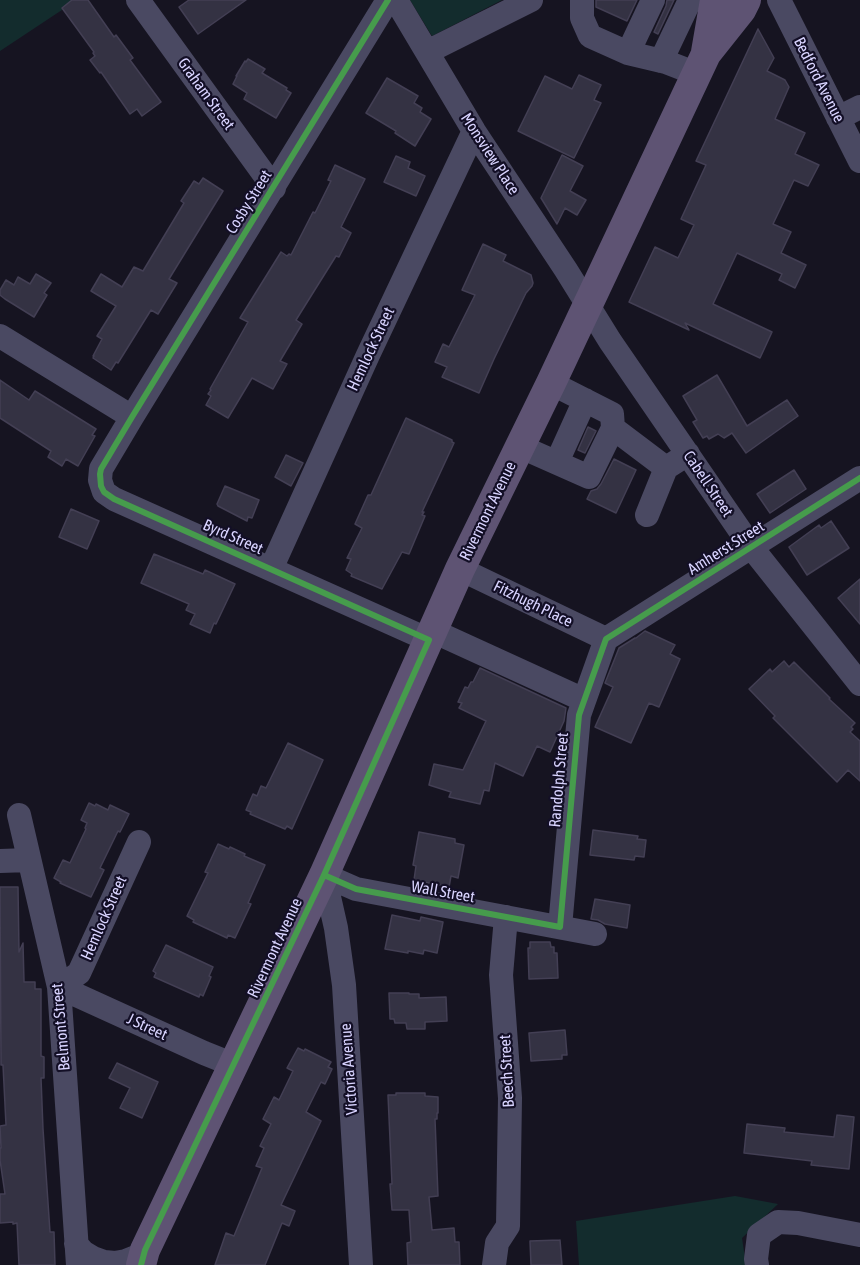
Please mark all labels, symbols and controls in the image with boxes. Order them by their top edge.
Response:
street label: Bedford Avenue [789,34,849,126]
street label: Graham Street [173,54,239,134]
street label: Monsview Place [456,110,524,198]
street label: Cosby Street [222,167,276,237]
street label: Hemlock Street [343,304,399,394]
street label: Cabell Street [679,447,737,521]
street label: Rivermont Avenue [456,458,520,564]
street label: Byrd Street [200,515,266,559]
street label: Amherst Street [684,517,768,579]
street label: Fitzhugh Place [490,577,576,631]
street label: Randolph Street [545,732,573,828]
street label: Hemlock Street [77,873,131,963]
street label: Wall Street [410,877,476,907]
street label: Rivermont Avenue [243,895,307,1001]
street label: Belmont Street [48,982,74,1072]
street label: J Street [124,1009,170,1045]
street label: Victoria Avenue [336,1023,362,1115]
street label: Beech Street [496,1034,518,1108]

